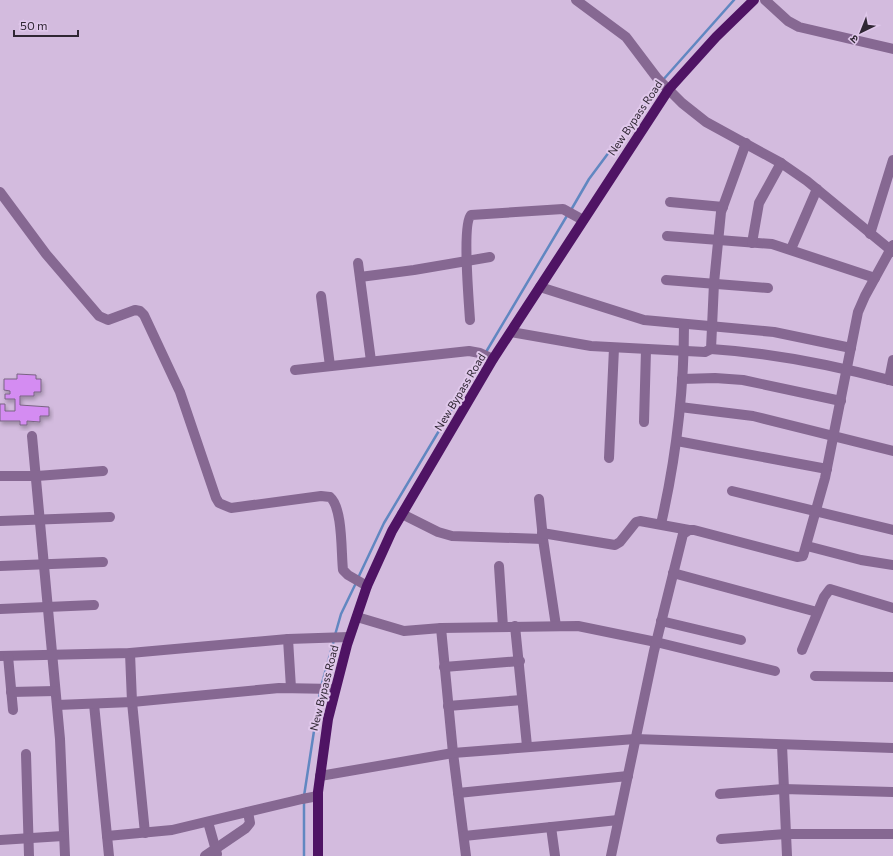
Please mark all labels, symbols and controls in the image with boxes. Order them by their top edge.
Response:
scale bar [14,12,78,38]
north arrow [841,12,881,52]
text: 50 m [20,18,48,32]
text: उ [847,32,861,47]
street label: New Bypass Road [605,78,664,158]
street label: New Bypass Road [431,351,488,433]
street label: New Bypass Road [307,644,340,732]

